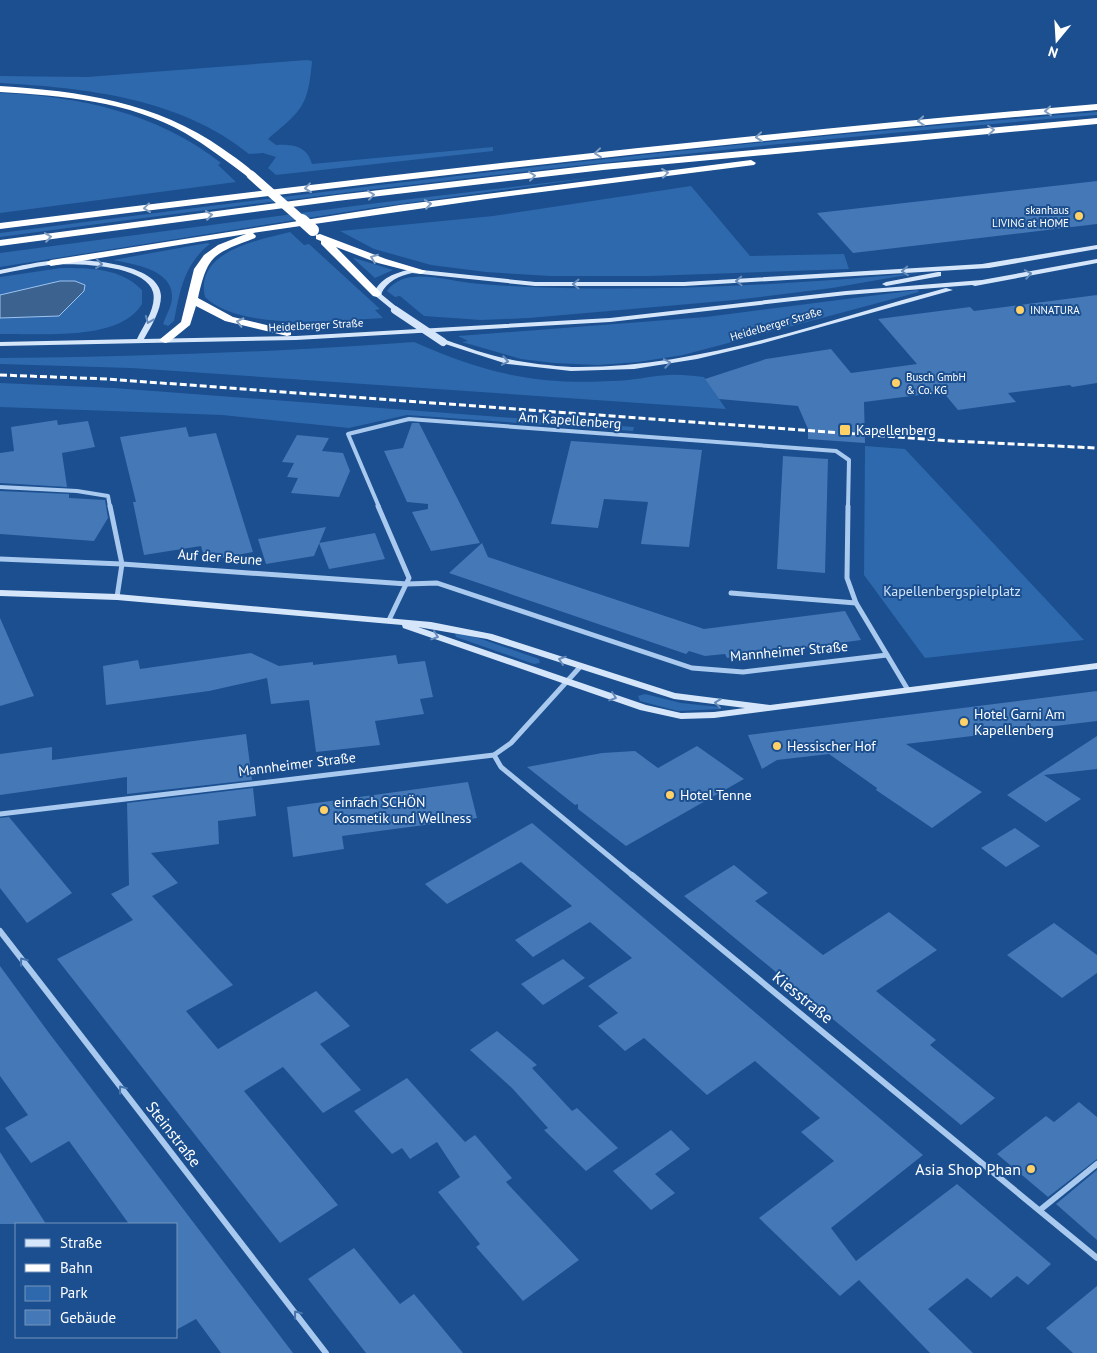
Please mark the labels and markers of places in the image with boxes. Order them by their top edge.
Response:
place label: skanhaus LIVING at HOME [992,203,1069,230]
marker: skanhaus LIVING at HOME [1073,210,1085,222]
place label: INNATURA [1030,303,1080,317]
marker: INNATURA [1014,304,1026,316]
place label: Busch GmbH & Co. KG [906,370,966,397]
marker: Busch GmbH & Co. KG [890,377,902,389]
place label: Kapellenberg [856,421,936,439]
marker: Kapellenberg [838,423,852,437]
place label: Hotel Garni Am Kapellenberg [974,705,1065,739]
marker: Hotel Garni Am Kapellenberg [958,716,970,728]
place label: Hessischer Hof [787,737,876,755]
marker: Hessischer Hof [771,740,783,752]
place label: Hotel Tenne [680,786,752,804]
marker: Hotel Tenne [664,789,676,801]
place label: einfach SCHÖN Kosmetik und Wellness [334,793,471,827]
marker: einfach SCHÖN Kosmetik und Wellness [318,804,330,816]
place label: Asia Shop Phan [915,1159,1021,1179]
marker: Asia Shop Phan [1025,1163,1037,1175]

